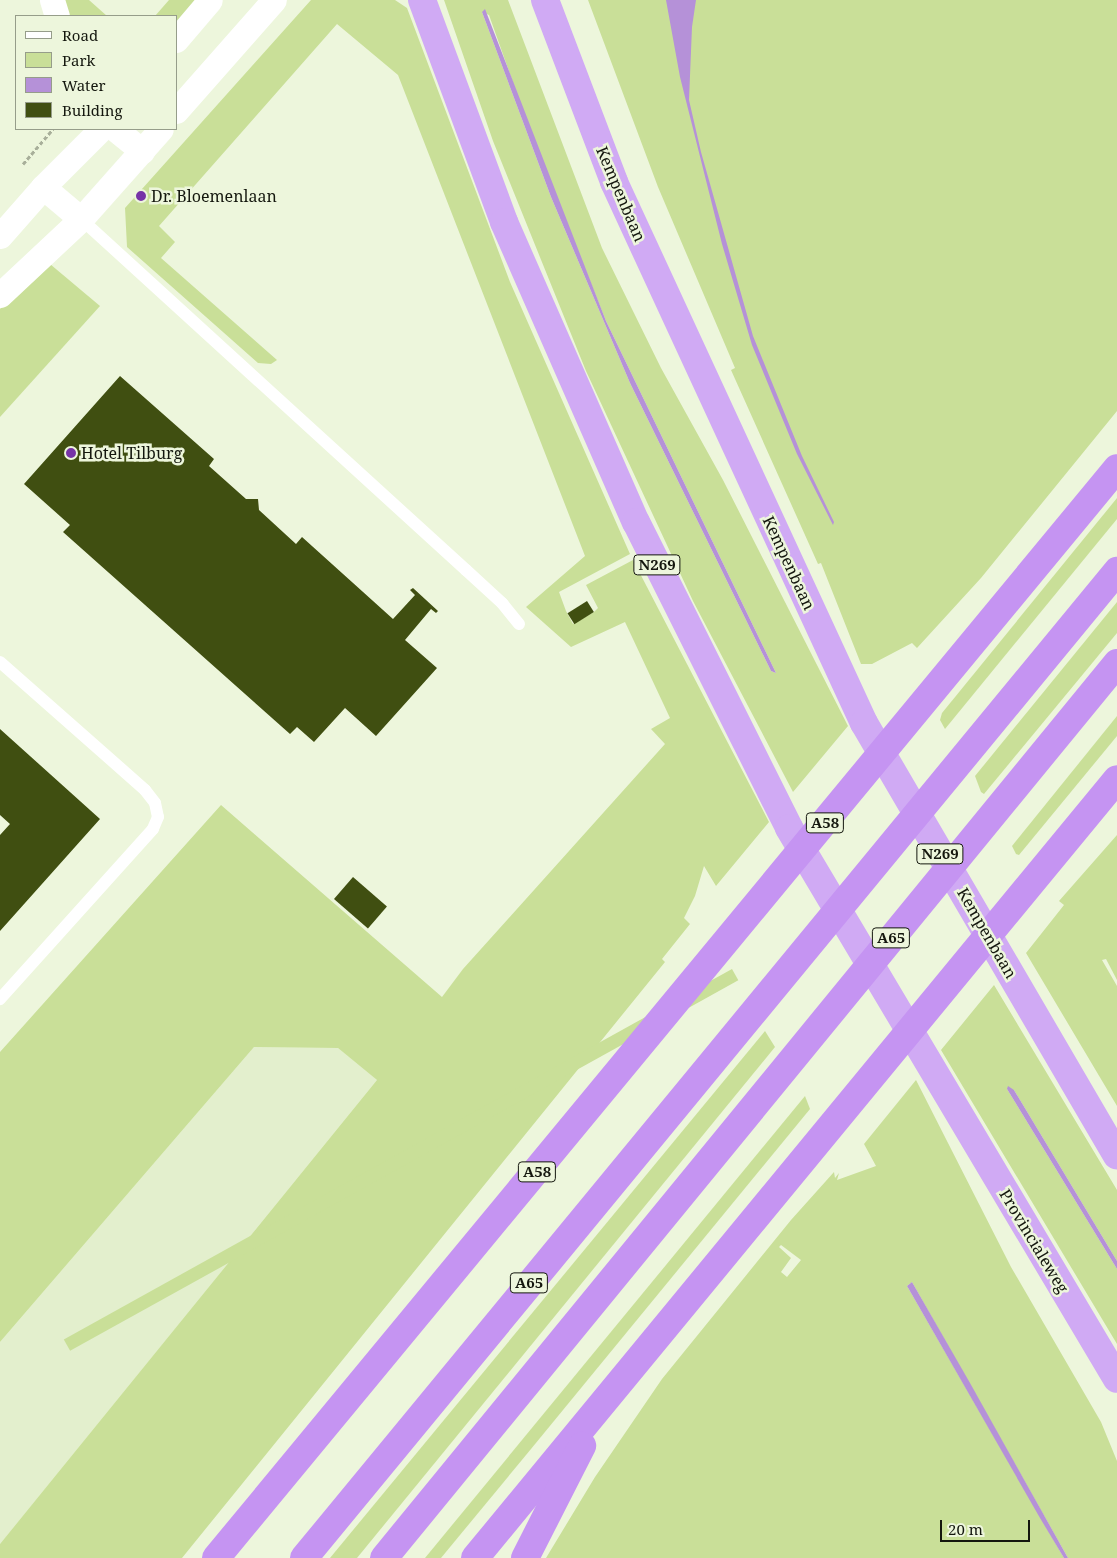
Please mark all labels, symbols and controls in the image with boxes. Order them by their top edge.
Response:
legend [15,15,178,130]
text: Road [62,25,98,45]
text: Park [62,50,95,70]
text: Water [62,75,105,95]
text: Building [62,100,123,120]
street label: Kempenbaan [592,144,650,244]
place label: Dr. Bloemenlaan [151,186,277,206]
marker: Dr. Bloemenlaan [135,190,147,202]
place label: Hotel Tilburg [81,443,182,463]
marker: Hotel Tilburg [65,447,77,459]
street label: Kempenbaan [759,513,819,613]
road number: N269 [633,552,681,578]
road number: A58 [805,810,845,836]
road number: N269 [916,842,964,866]
street label: Kempenbaan [953,884,1021,982]
road number: A65 [871,926,911,950]
road number: A58 [517,1160,557,1184]
street label: Provincialeweg [995,1186,1073,1296]
road number: A65 [509,1270,549,1296]
scale bar [942,1510,1032,1542]
text: 20 m [948,1519,983,1539]

